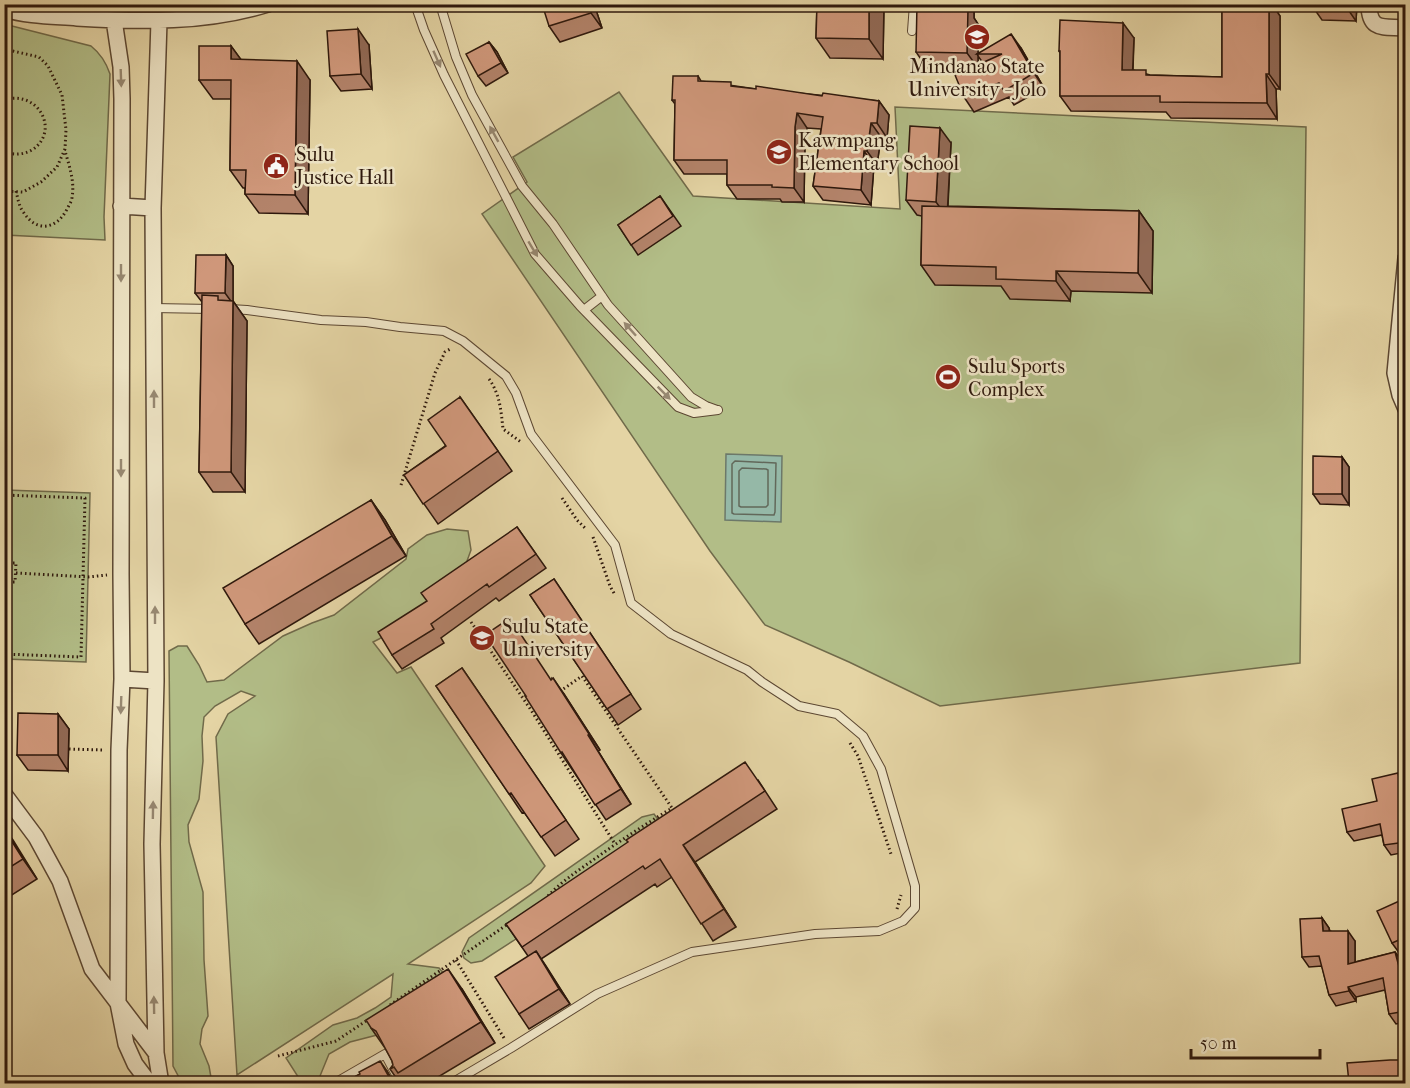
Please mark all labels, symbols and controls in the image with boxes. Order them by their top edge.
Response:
school or university icon: Mindanao State University - Jolo [962,22,992,52]
one-way arrow [432,50,441,67]
place label: Mindanao State University - Jolo [908,55,1046,101]
one-way arrow [117,69,126,88]
one-way arrow [489,126,499,143]
place label: Kawmpang Elementary School [798,129,960,175]
school or university icon: Kawmpang Elementary School [764,137,794,167]
place label: Sulu Justice Hall [294,143,394,189]
public building icon: Sulu Justice Hall [261,151,291,181]
one-way arrow [528,241,539,257]
one-way arrow [116,264,126,283]
one-way arrow [623,322,637,337]
place label: Sulu Sports Complex [968,355,1065,401]
sports icon: Sulu Sports Complex [933,362,963,392]
one-way arrow [657,386,671,401]
one-way arrow [149,389,159,408]
one-way arrow [116,459,126,478]
one-way arrow [150,605,160,624]
place label: Sulu State University [502,615,595,661]
school or university icon: Sulu State University [467,623,497,653]
one-way arrow [117,696,126,715]
one-way arrow [148,800,157,819]
one-way arrow [149,995,159,1014]
scale bar [1191,1022,1320,1060]
text: 50 m [1200,1033,1237,1054]

